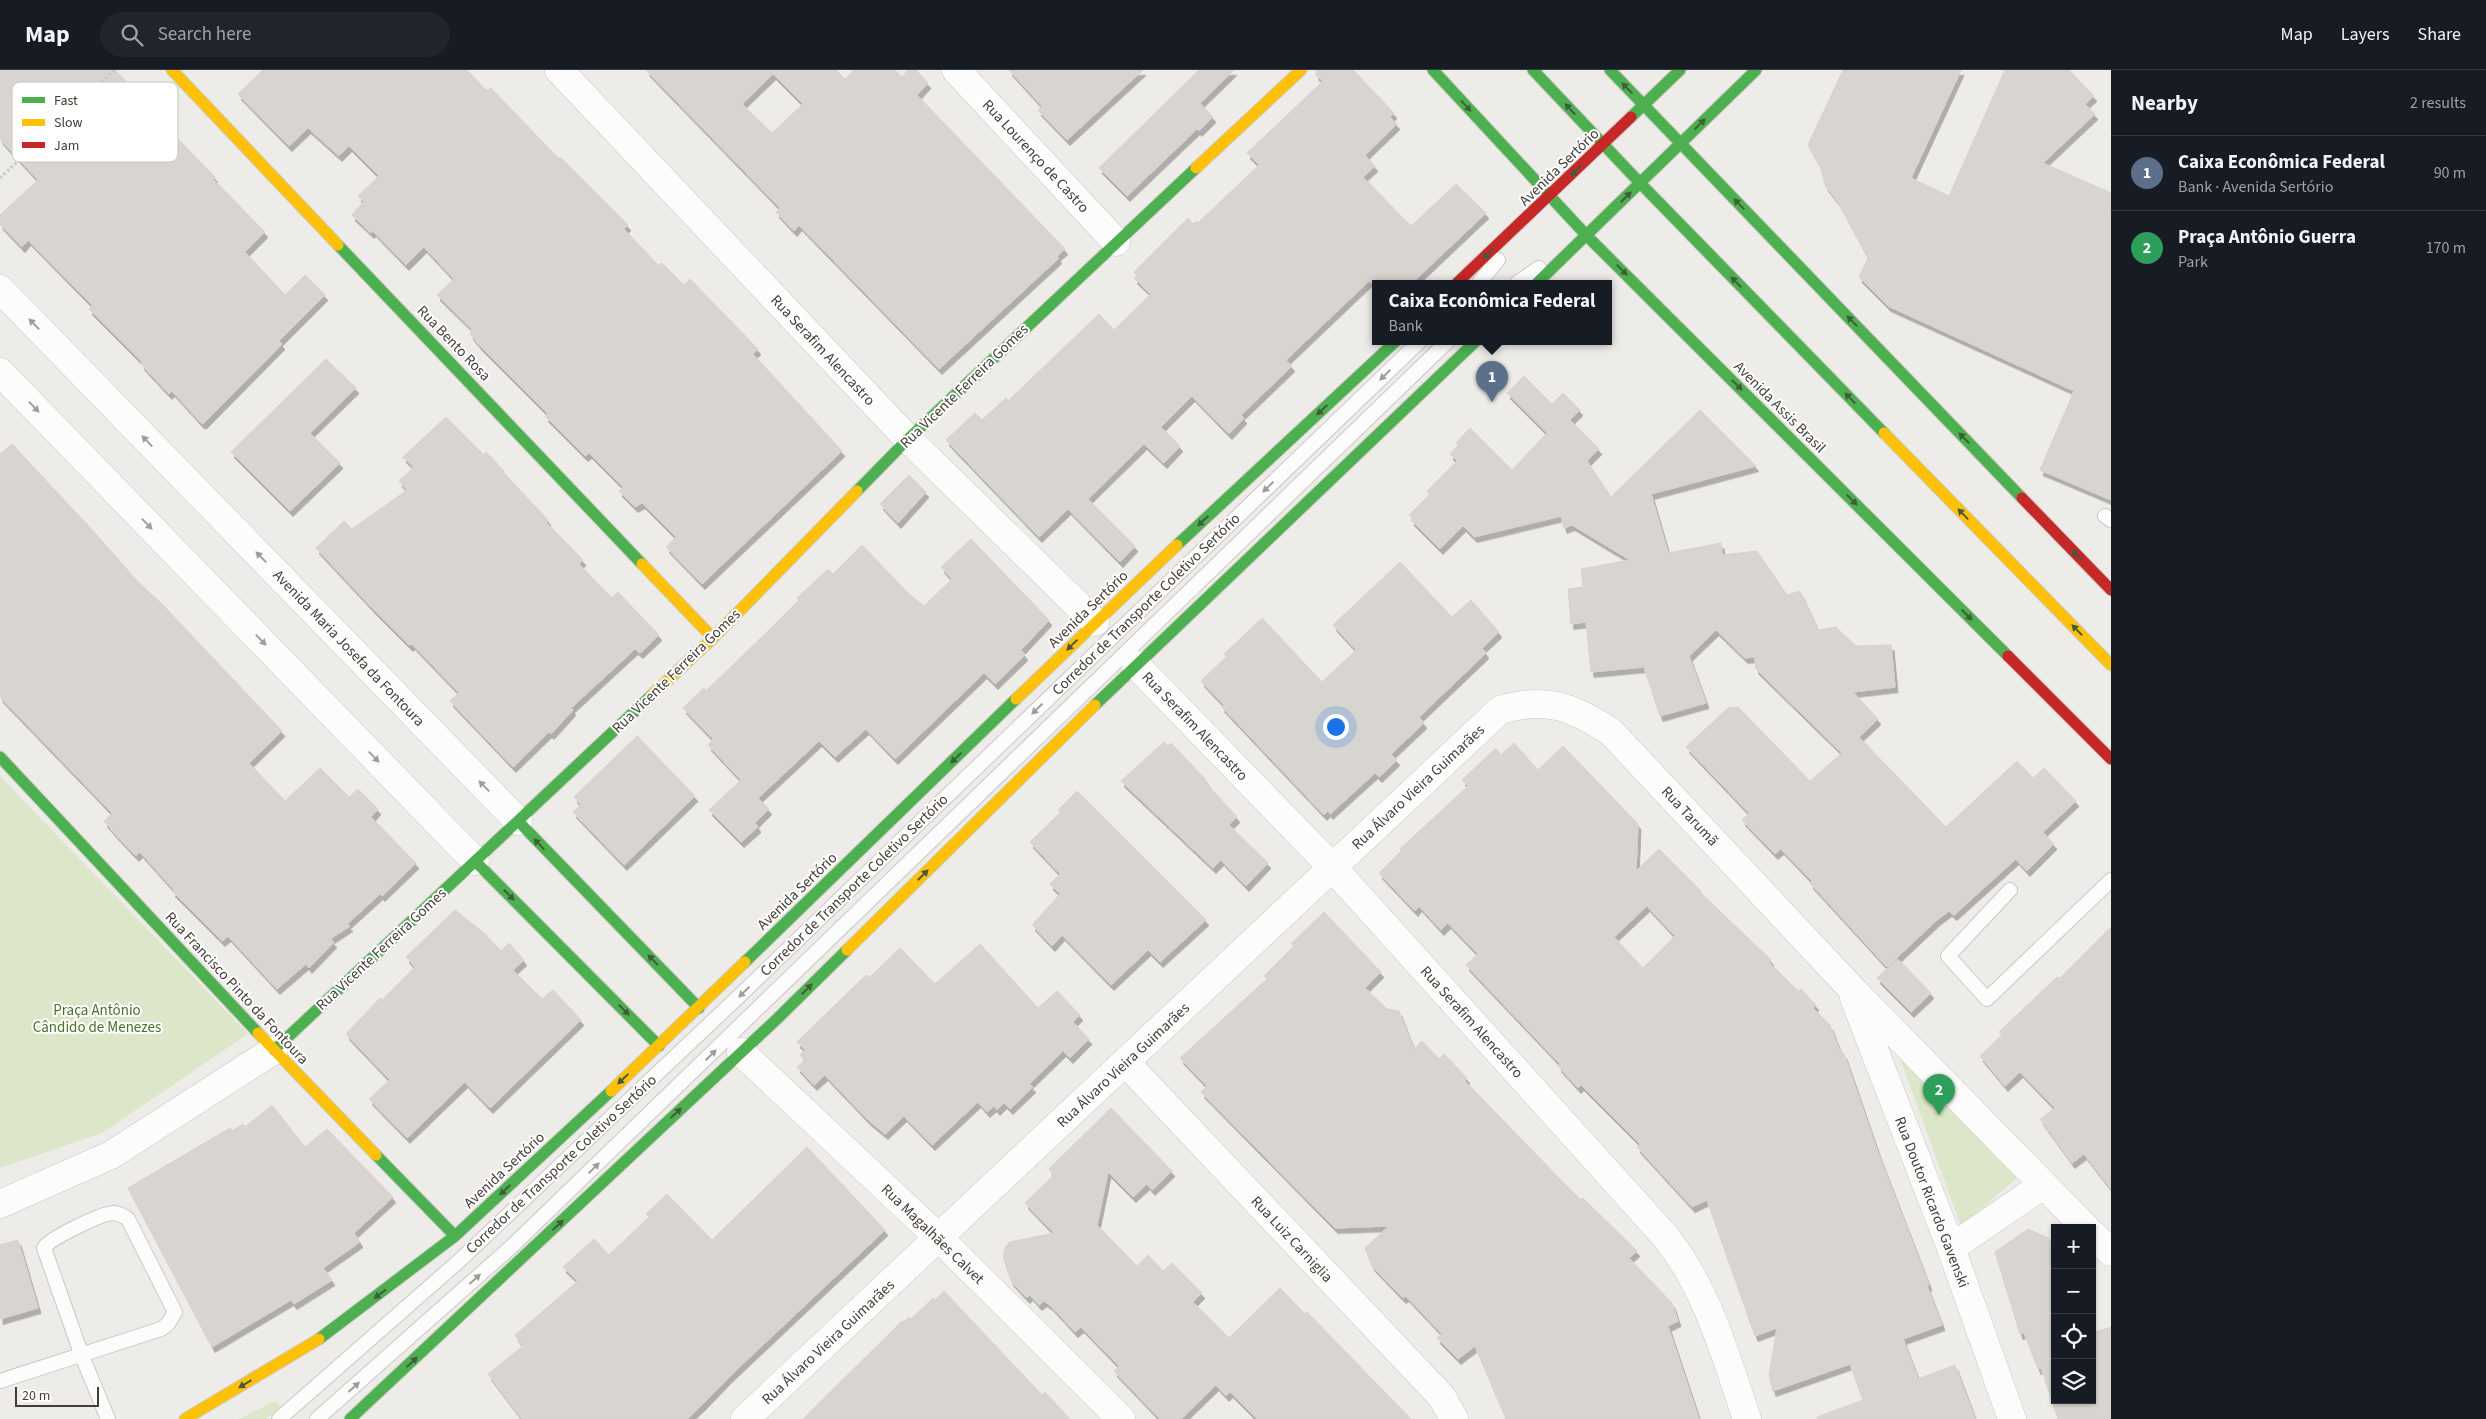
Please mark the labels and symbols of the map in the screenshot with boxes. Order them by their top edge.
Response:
legend [12,82,178,162]
one-way arrow [1621,82,1633,94]
text: Fast [54,91,78,111]
street label: Rua Lourenço de Castro [977,95,1094,218]
one-way arrow [1460,100,1472,112]
one-way arrow [1564,104,1576,116]
text: Slow [54,113,83,133]
one-way arrow [1693,119,1705,131]
street label: Avenida Sertório [1515,124,1604,211]
text: Jam [54,136,79,156]
one-way arrow [1570,165,1582,177]
one-way arrow [1620,191,1632,203]
one-way arrow [1733,198,1745,210]
one-way arrow [1482,248,1494,260]
one-way arrow [1616,264,1628,276]
one-way arrow [1730,276,1742,288]
street label: Rua Serafim Alencastro [766,290,880,410]
street label: Rua Bento Rosa [412,301,495,386]
one-way arrow [1846,315,1858,327]
one-way arrow [28,318,40,330]
street label: Rua Vicente Ferreira Gomes [895,319,1033,453]
street label: Avenida Assis Brasil [1729,357,1830,458]
pin: 1 [1476,361,1508,402]
one-way arrow [1380,368,1392,380]
one-way arrow [1731,379,1743,391]
one-way arrow [1844,392,1856,404]
one-way arrow [28,401,40,413]
one-way arrow [1316,404,1328,416]
one-way arrow [1958,432,1970,444]
one-way arrow [141,435,153,447]
one-way arrow [1262,481,1274,493]
one-way arrow [1846,494,1858,506]
street label: Corredor de Transporte Coletivo Sertório [1048,508,1245,700]
one-way arrow [1957,508,1969,520]
one-way arrow [1198,515,1210,527]
one-way arrow [141,517,153,529]
one-way arrow [2071,549,2083,561]
one-way arrow [255,551,267,563]
street label: Avenida Maria Josefa da Fontoura [268,565,429,731]
street label: Avenida Sertório [1044,566,1133,653]
street label: Rua Vicente Ferreira Gomes [607,604,745,738]
one-way arrow [1961,609,1973,621]
one-way arrow [2071,624,2083,636]
one-way arrow [254,634,266,646]
one-way arrow [1067,638,1079,650]
street label: Rua Serafim Alencastro [1137,667,1252,786]
one-way arrow [1032,703,1044,715]
your location [1323,714,1349,740]
street label: Rua Álvaro Vieira Guimarães [1347,720,1489,855]
one-way arrow [368,750,380,762]
one-way arrow [950,752,962,764]
one-way arrow [478,781,490,793]
street label: Rua Tarumã [1656,782,1723,851]
street label: Corredor de Transporte Coletivo Sertório [756,789,953,981]
one-way arrow [533,838,545,850]
street label: Avenida Sertório [753,848,842,935]
one-way arrow [916,869,928,881]
street label: Rua Vicente Ferreira Gomes [312,883,451,1015]
one-way arrow [503,889,515,901]
street label: Rua Francisco Pinto da Fontoura [160,907,313,1069]
one-way arrow [647,954,659,966]
street label: Rua Serafim Alencastro [1415,962,1528,1083]
one-way arrow [801,983,813,995]
one-way arrow [738,985,750,997]
street label: Rua Álvaro Vieira Guimarães [1052,998,1194,1133]
park label: Praça Antônio Cândido de Menezes [33,1000,161,1038]
one-way arrow [618,1004,630,1016]
one-way arrow [705,1049,717,1061]
street label: Corredor de Transporte Coletivo Sertório [461,1070,662,1259]
one-way arrow [618,1073,630,1085]
pin: 2 [1923,1074,1955,1115]
one-way arrow [670,1107,682,1119]
street label: Rua Doutor Ricardo Gavenski [1889,1114,1974,1291]
street label: Avenida Sertório [459,1127,549,1213]
one-way arrow [587,1162,599,1174]
street label: Rua Magalhães Calvet [876,1180,989,1289]
one-way arrow [499,1184,511,1196]
street label: Rua Luiz Carniglia [1246,1191,1337,1287]
one-way arrow [552,1219,564,1231]
one-way arrow [469,1273,481,1285]
street label: Rua Álvaro Vieira Guimarães [757,1275,899,1410]
one-way arrow [374,1289,387,1300]
one-way arrow [405,1356,417,1368]
one-way arrow [238,1379,251,1388]
one-way arrow [347,1381,360,1392]
scale bar [15,1384,99,1407]

